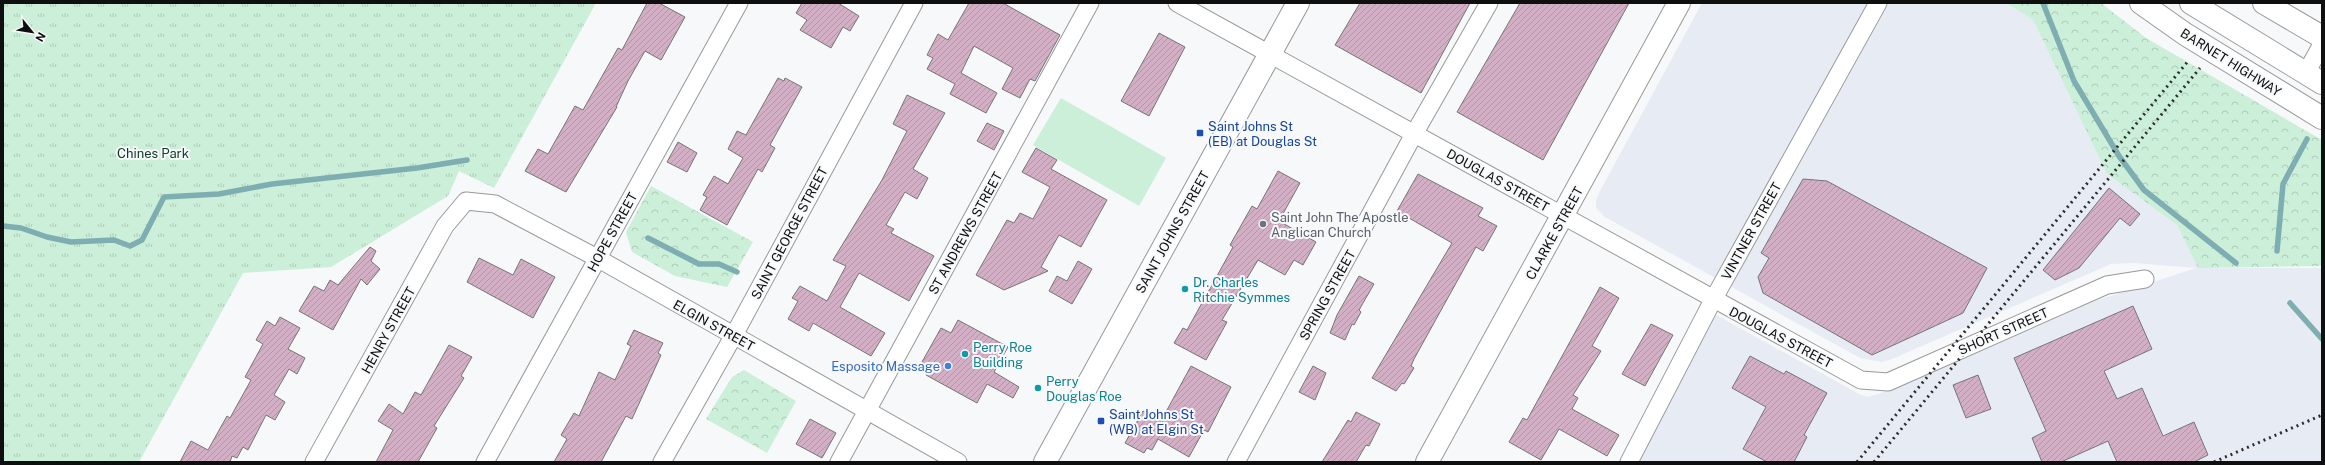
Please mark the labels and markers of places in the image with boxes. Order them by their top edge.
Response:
place label: Saint Johns St (EB) at Douglas St [1208,119,1317,149]
marker: Saint Johns St (EB) at Douglas St [1195,128,1205,138]
place label: Saint John The Apostle Anglican Church [1271,210,1409,240]
marker: Saint John The Apostle Anglican Church [1258,219,1268,229]
place label: Dr. Charles Ritchie Symmes [1193,275,1290,305]
marker: Dr. Charles Ritchie Symmes [1180,284,1190,294]
place label: Perry Roe Building [973,340,1032,370]
marker: Perry Roe Building [960,349,970,359]
place label: Esposito Massage [831,359,940,374]
marker: Esposito Massage [943,361,953,371]
place label: Perry Douglas Roe [1046,374,1122,404]
marker: Perry Douglas Roe [1033,383,1043,393]
place label: Saint Johns St (WB) at Elgin St [1109,407,1204,437]
marker: Saint Johns St (WB) at Elgin St [1096,416,1106,426]

